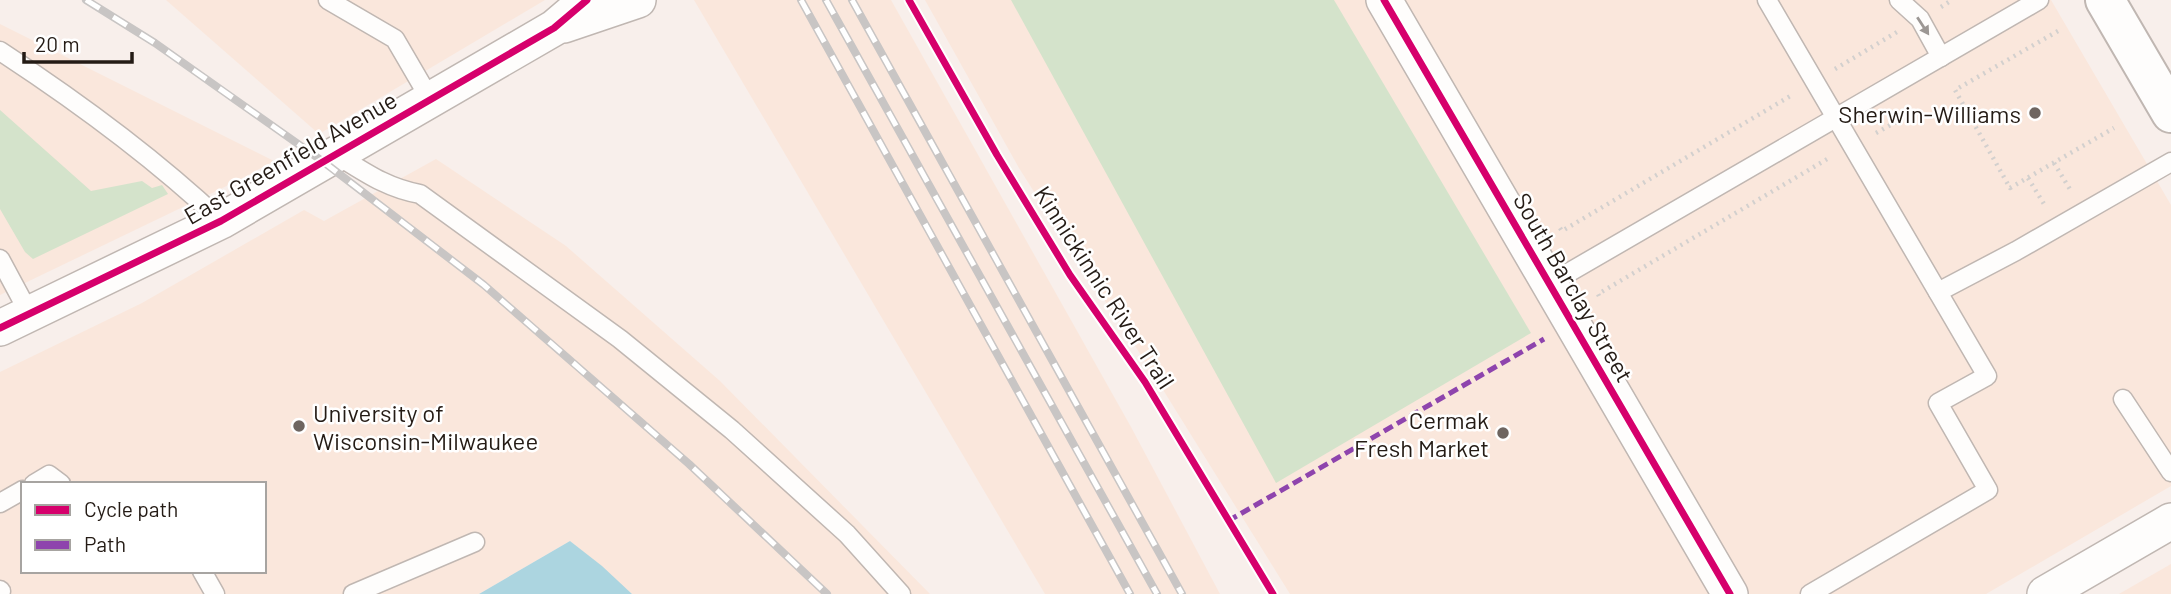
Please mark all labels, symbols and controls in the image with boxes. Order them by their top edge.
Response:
one-way arrow [1916,16,1929,36]
scale bar [24,21,133,65]
text: 20 m [35,31,80,56]
street label: East Greenfield Avenue [178,84,402,230]
place label: Sherwin-Williams [1838,99,2021,128]
marker: Sherwin-Williams [2027,105,2043,121]
street label: Kinnickinnic River Trail [1029,180,1181,394]
street label: South Barclay Street [1508,187,1640,387]
place label: University of Wisconsin-Milwaukee [313,398,538,455]
place label: Cermak Fresh Market [1354,405,1489,462]
marker: University of Wisconsin-Milwaukee [291,418,307,434]
marker: Cermak Fresh Market [1495,425,1511,441]
legend [21,482,266,573]
text: Cycle path [84,496,178,521]
text: Path [84,531,126,556]

